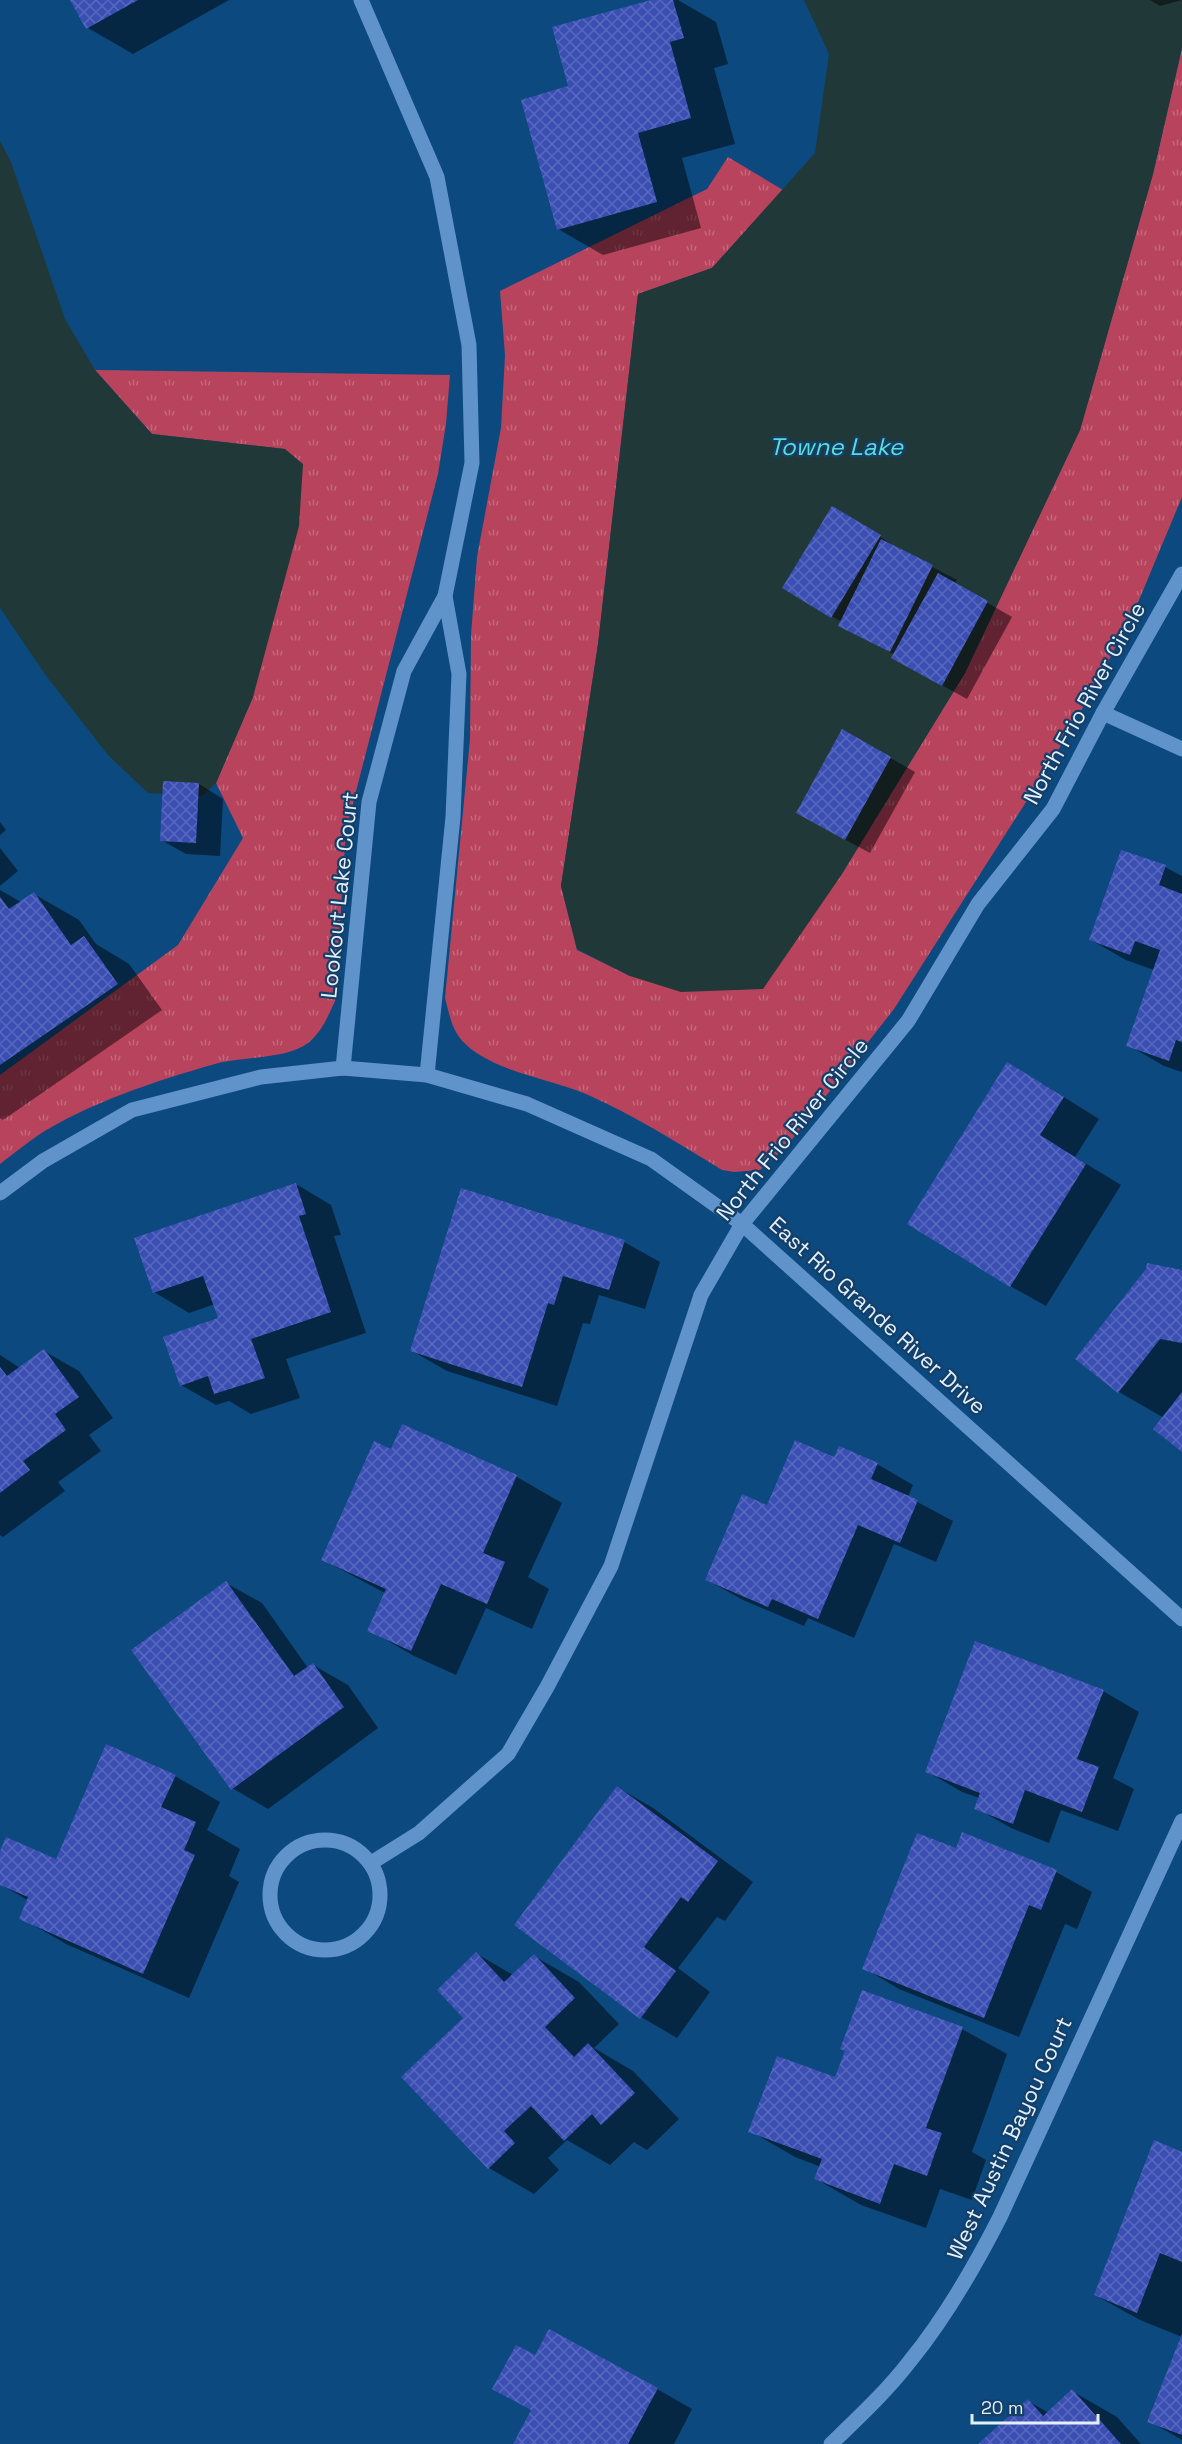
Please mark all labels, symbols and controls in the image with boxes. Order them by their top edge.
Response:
water label: Towne Lake [769,431,904,462]
street label: North Frio River Circle [1017,597,1151,809]
street label: Lookout Lake Court [314,790,364,1000]
street label: North Frio River Circle [710,1032,874,1226]
street label: East Rio Grande River Drive [764,1210,992,1420]
street label: West Austin Bayou Court [940,2012,1078,2264]
scale bar [972,2387,1098,2425]
text: 20 m [981,2396,1024,2419]

